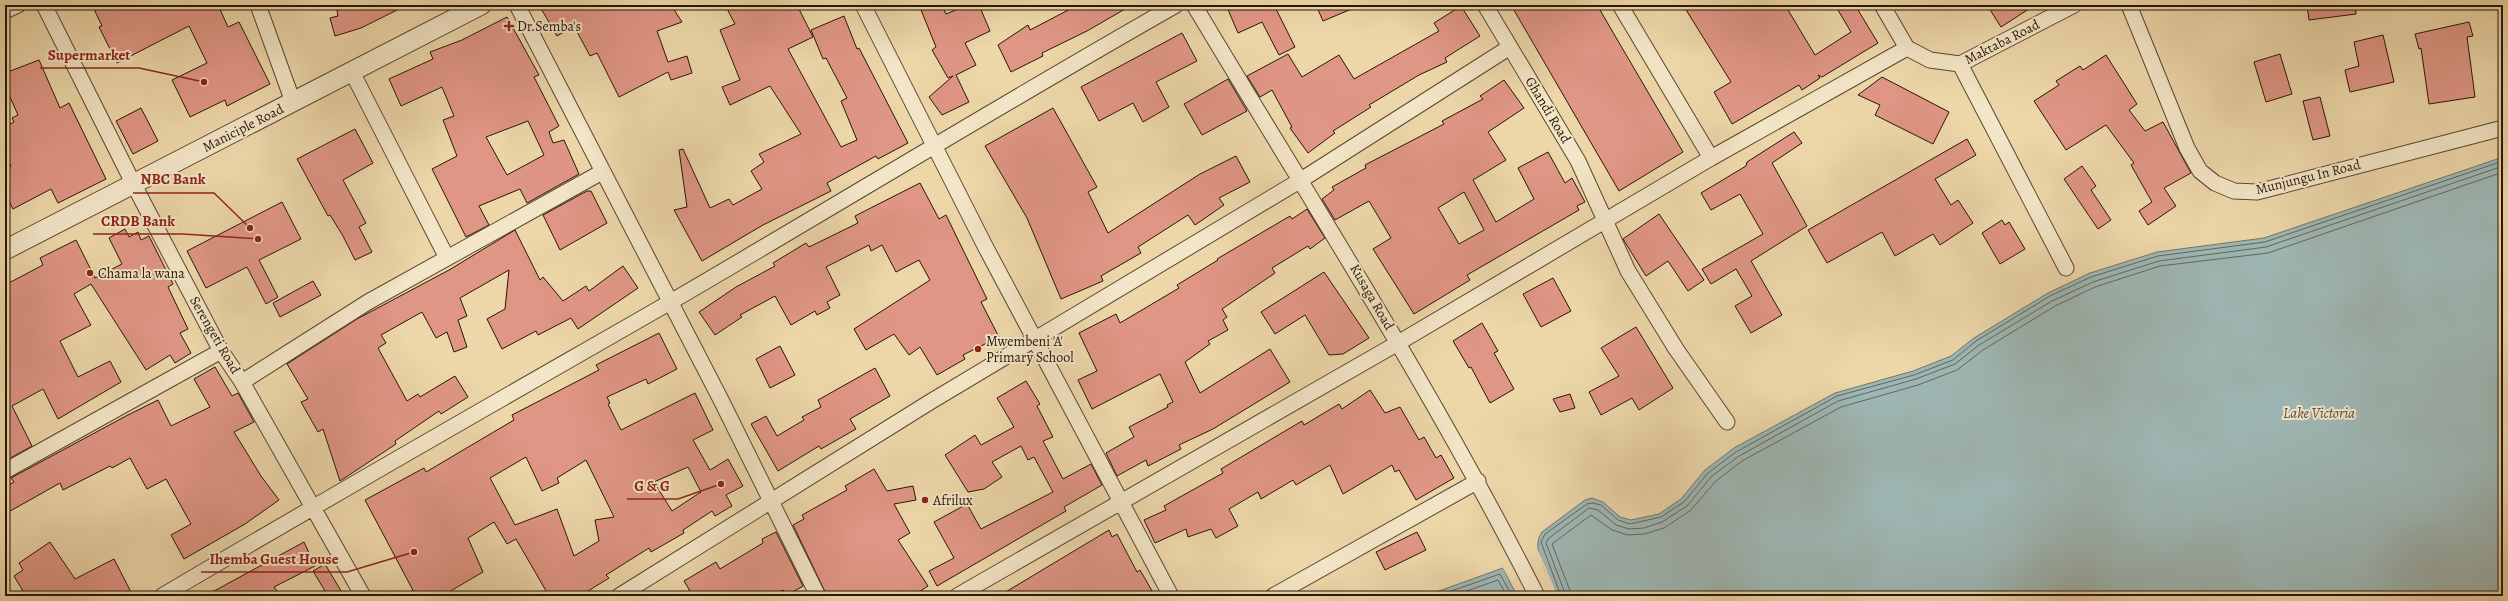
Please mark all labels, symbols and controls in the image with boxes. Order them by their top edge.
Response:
street label: Maktaba Road [1961,15,2043,69]
place label: Dr.Semba's [517,17,581,36]
marker: Dr.Semba's [504,21,514,31]
callout: Supermarket [40,41,139,68]
text: Supermarket [48,45,130,65]
street label: Ghandi Road [1521,73,1576,147]
street label: Maniciple Road [199,99,287,157]
street label: Munjungu In Road [2254,155,2363,199]
callout: NBC Bank [133,166,214,193]
text: NBC Bank [140,169,206,189]
callout: CRDB Bank [93,207,183,234]
text: CRDB Bank [101,211,175,231]
street label: Kusaga Road [1345,260,1399,334]
place label: Chama la wana [98,264,185,283]
marker: Chama la wana [85,268,95,278]
street label: Serengeti Road [185,293,245,378]
place label: Mwembeni 'A' Primary School [986,332,1074,367]
marker: Mwembeni 'A' Primary School [973,344,983,354]
water label: Lake Victoria [2283,403,2355,423]
callout: G & G [627,472,678,499]
text: G & G [634,476,670,496]
place label: Afrilux [932,491,973,510]
marker: Afrilux [920,495,930,505]
callout: Ihemba Guest House [201,545,347,572]
text: Ihemba Guest House [209,549,339,569]

